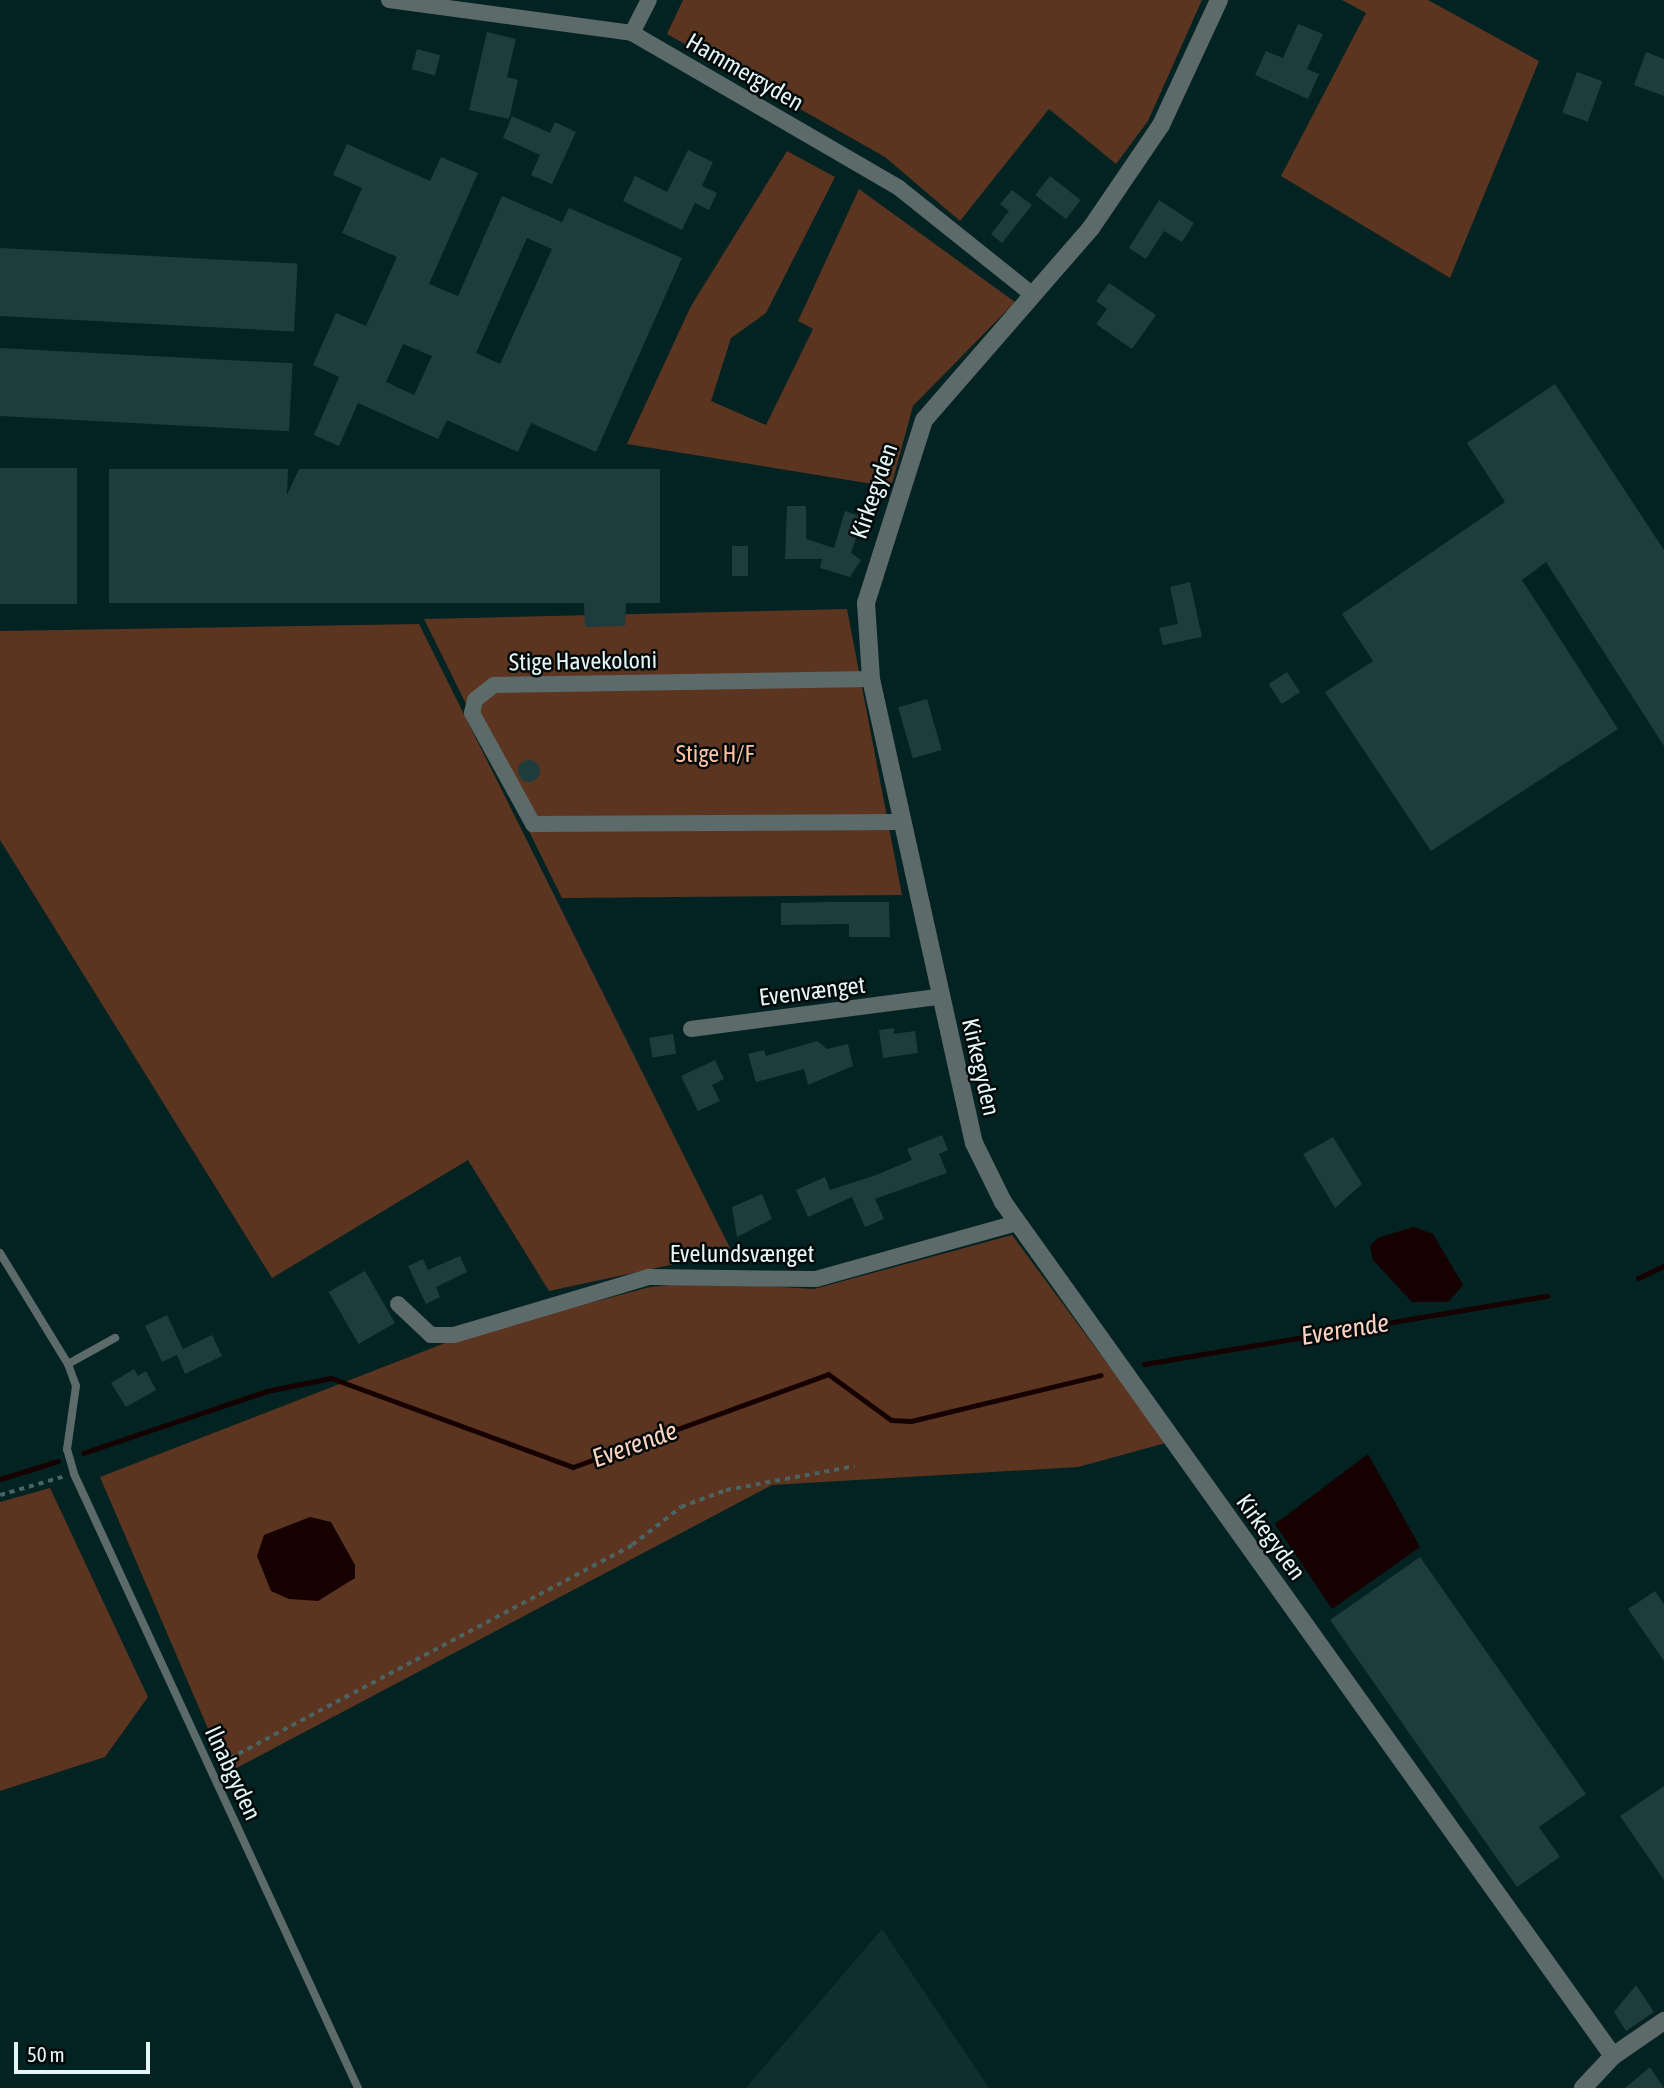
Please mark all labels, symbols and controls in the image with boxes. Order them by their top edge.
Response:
street label: Hammergyden [681,27,809,117]
street label: Kirkegyden [844,439,904,543]
street label: Stige Havekoloni [509,645,657,677]
park label: Stige H/F [676,740,754,768]
street label: Evenvænget [757,970,867,1012]
street label: Kirkegyden [956,1015,1006,1119]
street label: Evelundsvænget [670,1240,814,1268]
water label: Everende [1299,1308,1391,1352]
water label: Everende [588,1415,682,1475]
street label: Kirkegyden [1230,1488,1312,1586]
street label: Ilnabgyden [199,1721,267,1825]
scale bar [18,2028,154,2072]
text: 50 m [27,2042,65,2066]

